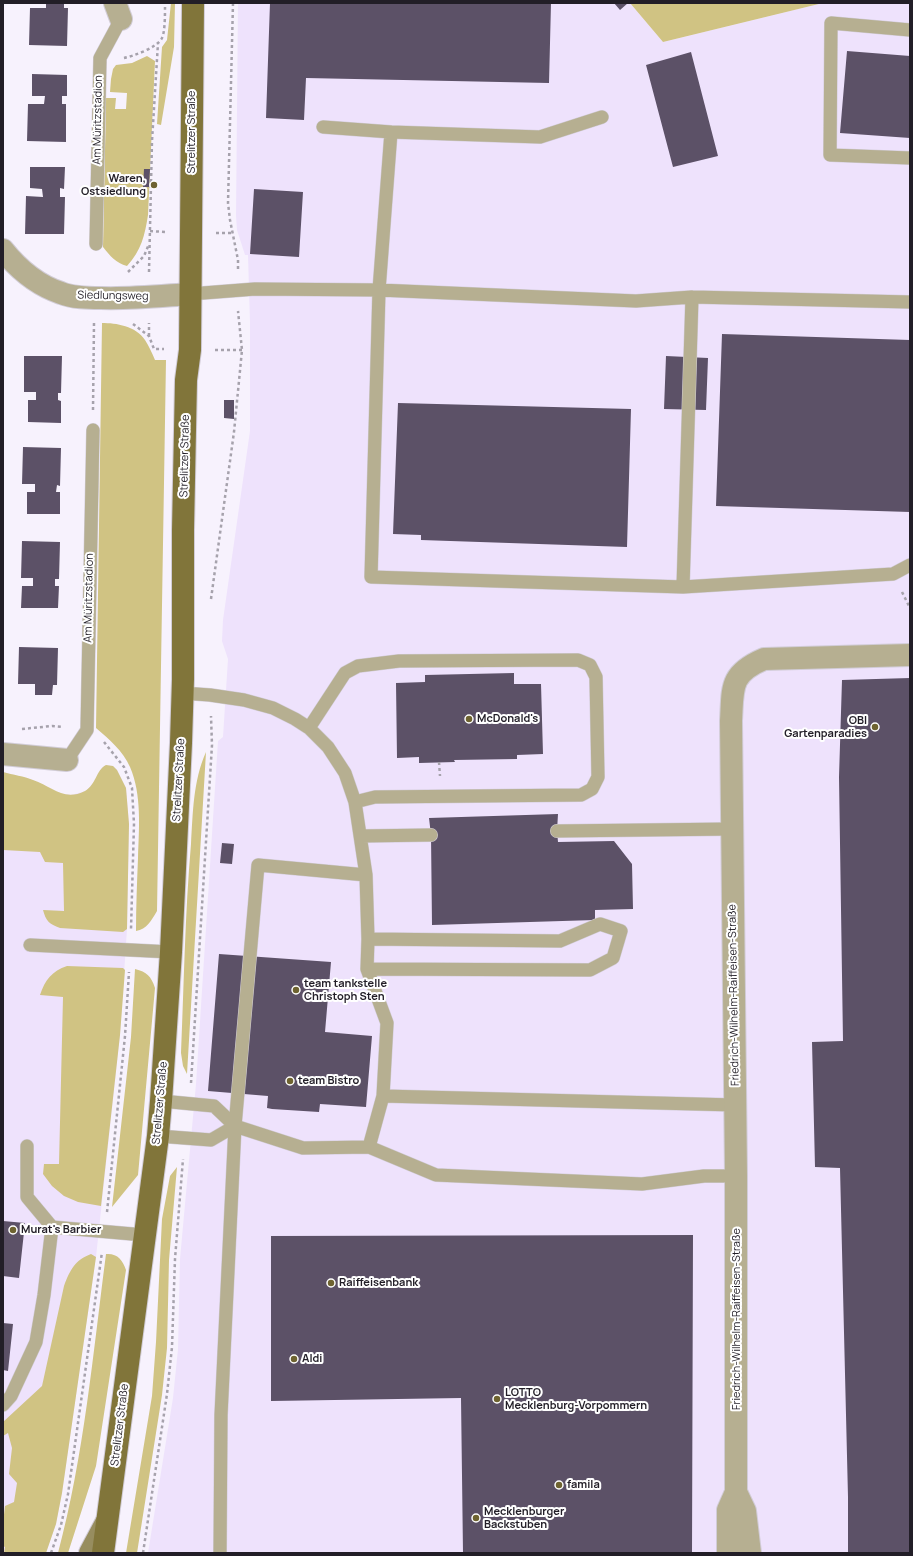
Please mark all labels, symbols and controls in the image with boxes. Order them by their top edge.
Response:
street label: Am Müritzstadion [91,75,105,165]
street label: Strelitzer Straße [185,90,199,174]
place label: Waren, Ostsiedlung [81,172,146,198]
marker: Waren, Ostsiedlung [149,180,159,190]
street label: Siedlungsweg [77,289,149,303]
street label: Strelitzer Straße [178,414,192,498]
street label: Am Müritzstadion [82,553,96,643]
place label: McDonald's [477,712,538,726]
marker: McDonald's [464,714,474,724]
place label: OBI Gartenparadies [784,714,867,740]
marker: OBI Gartenparadies [870,722,880,732]
street label: Strelitzer Straße [170,738,188,822]
street label: Friedrich-Wilhelm-Raiffeisen-Straße [726,904,742,1086]
place label: team tankstelle Christoph Sten [304,977,387,1003]
marker: team tankstelle Christoph Sten [291,985,301,995]
street label: Strelitzer Straße [150,1061,170,1145]
place label: team Bistro [298,1074,359,1088]
marker: team Bistro [285,1076,295,1086]
place label: Murat's Barbier [21,1223,101,1237]
marker: Murat's Barbier [8,1225,18,1235]
street label: Friedrich-Wilhelm-Raiffeisen-Straße [730,1228,744,1410]
place label: Raiffeisenbank [339,1276,418,1290]
marker: Raiffeisenbank [326,1278,336,1288]
place label: Aldi [302,1352,322,1366]
marker: Aldi [289,1354,299,1364]
street label: Strelitzer Straße [108,1383,132,1467]
place label: LOTTO Mecklenburg-Vorpommern [505,1386,647,1412]
marker: LOTTO Mecklenburg-Vorpommern [492,1394,502,1404]
place label: famila [567,1478,600,1492]
marker: famila [554,1480,564,1490]
place label: Mecklenburger Backstuben [484,1505,564,1531]
marker: Mecklenburger Backstuben [471,1513,481,1523]

